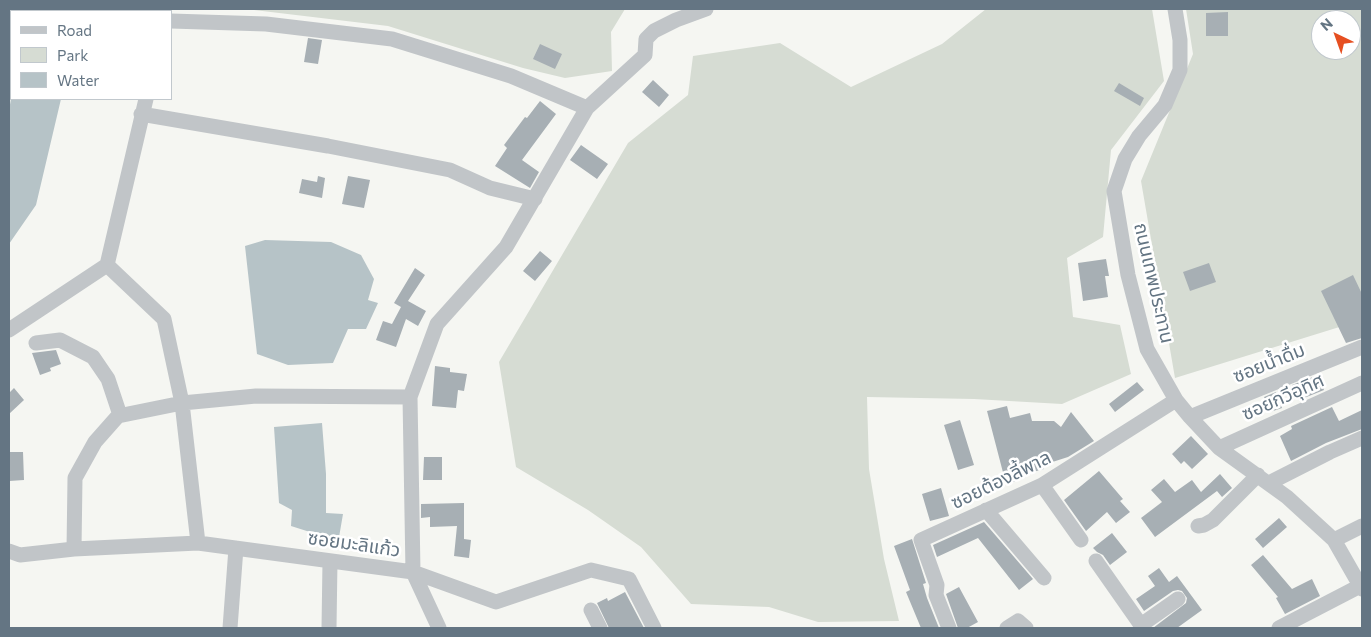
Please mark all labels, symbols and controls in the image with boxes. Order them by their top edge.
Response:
legend [10,10,172,100]
north arrow [1311,10,1361,60]
text: N [1317,14,1336,34]
text: Road [57,21,92,39]
text: Park [57,46,88,64]
text: Water [57,71,99,89]
street label: ถนนเทพประทาน [1129,220,1179,346]
street label: ซอยน้ำดื่ม [1230,338,1308,388]
street label: ซอยกวีอุทิศ [1238,369,1328,425]
street label: ซอยต้องลี้พาล [947,446,1055,514]
street label: ซอยมะลิแก้ว [306,526,402,562]

